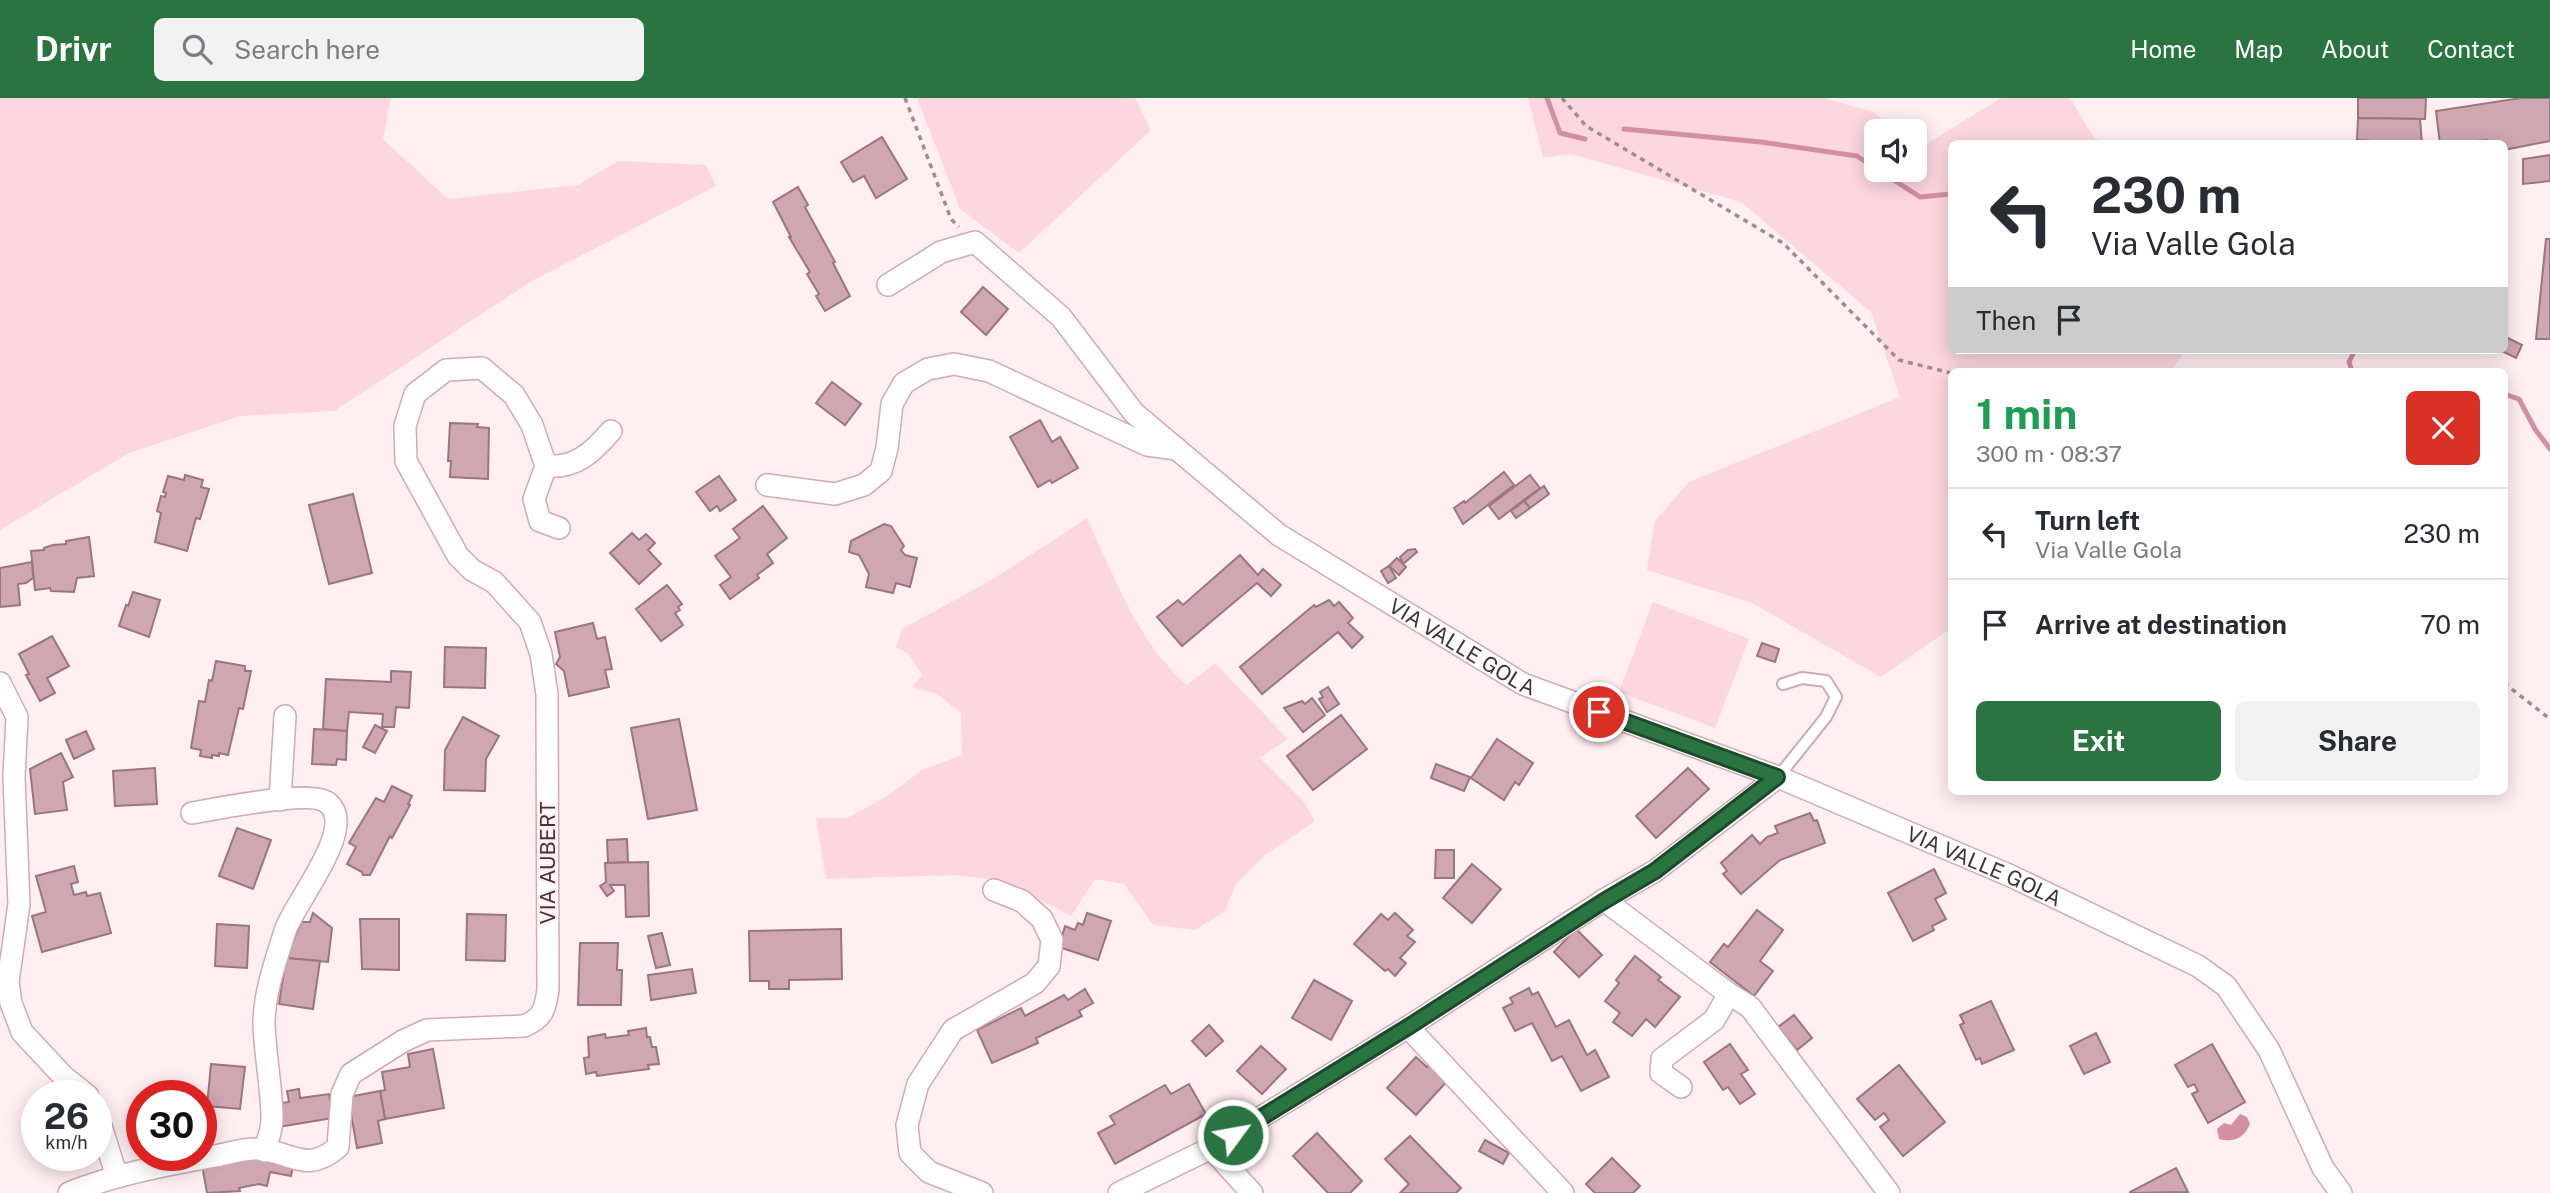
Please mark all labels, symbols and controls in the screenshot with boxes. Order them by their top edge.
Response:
search box [154,18,644,81]
text: Drivr [35,30,112,68]
icon: search [178,30,216,68]
text: Search here [234,34,380,65]
text: Home [2130,35,2196,63]
text: Map [2234,35,2283,63]
text: About [2321,35,2389,63]
text: Contact [2427,35,2515,63]
map controls [1864,119,1927,182]
button: sound [1864,119,1927,182]
text: 230 m [2091,166,2241,224]
icon: left [1976,168,2067,259]
text: Via Valle Gola [2091,225,2296,262]
icon: arrive [2050,301,2088,339]
text: Then [1976,305,2036,336]
text: 1 min [1976,389,2077,438]
button: close [2406,391,2480,465]
text: 300 m · 08:37 [1976,440,2122,467]
text: Turn left [2035,505,2140,536]
icon: left [1976,515,2014,553]
text: 230 m [2404,518,2480,549]
text: Via Valle Gola [2035,536,2182,563]
street label: VIA VALLE GOLA [1385,593,1539,700]
icon: arrive [1976,606,2014,644]
text: Arrive at destination [2035,609,2287,640]
text: 70 m [2420,609,2480,640]
pin [1569,682,1629,742]
icon: arrive [1580,693,1618,731]
button: Exit [1976,701,2221,781]
button: Share [2235,701,2480,781]
street label: VIA AUBERT [535,802,560,924]
street label: VIA VALLE GOLA [1903,821,2066,911]
speed limit sign: 30 [126,1080,217,1171]
text: 26 [44,1096,89,1137]
position arrow [1196,1098,1270,1172]
text: km/h [45,1132,88,1153]

